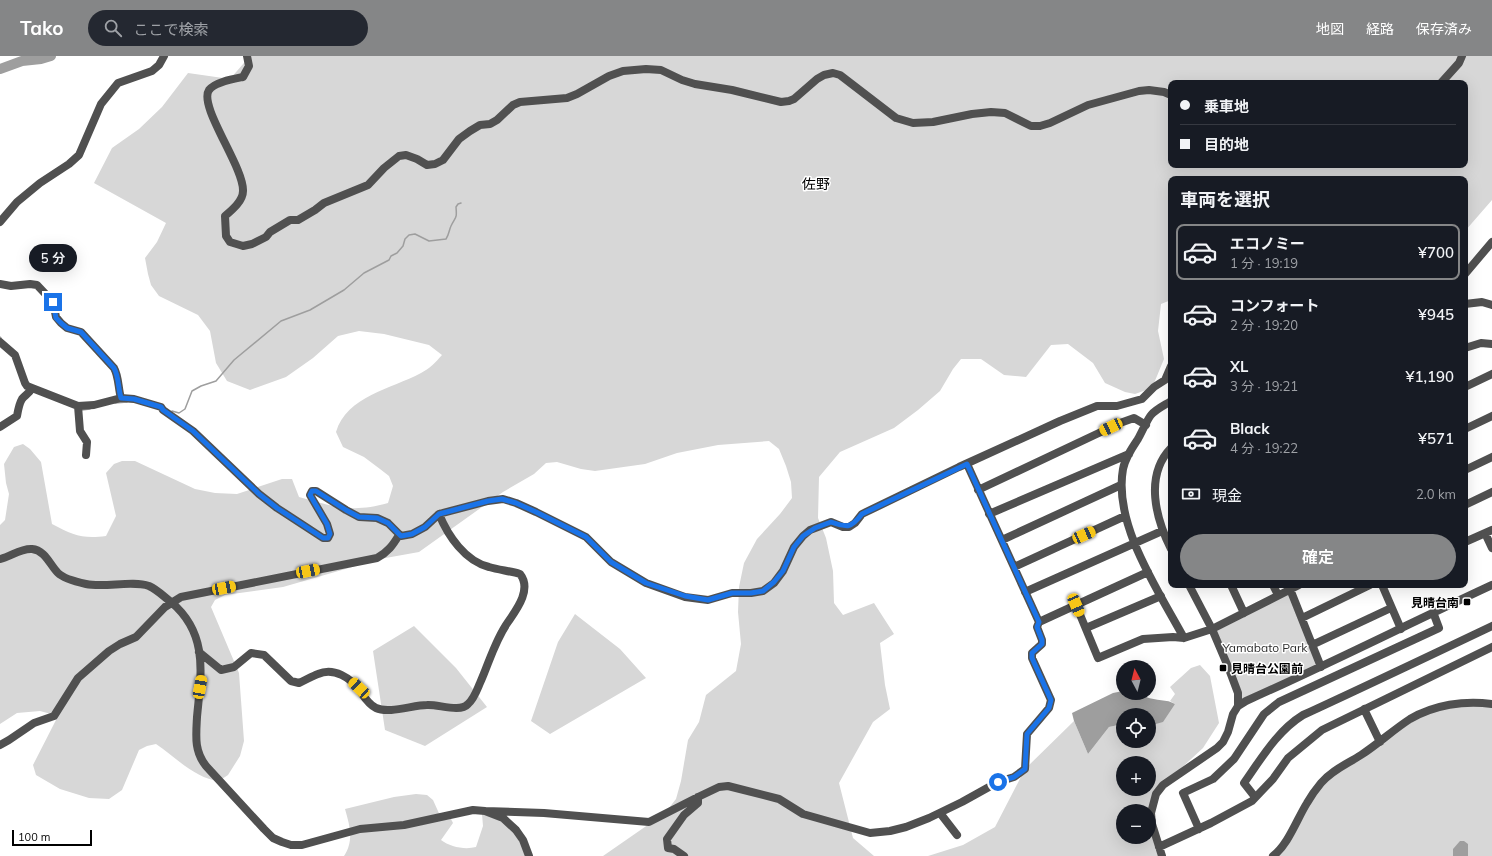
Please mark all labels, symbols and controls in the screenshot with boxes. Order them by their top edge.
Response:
search box [88,10,368,46]
text: Tako [20,16,64,40]
icon: search [102,17,124,39]
text: ここで検索 [134,20,209,39]
text: 地図 [1316,20,1344,38]
text: 経路 [1366,20,1394,38]
text: 保存済み [1416,20,1472,38]
text: 乗車地 [1204,97,1249,116]
text: 目的地 [1204,135,1249,154]
district label: 佐野 [802,175,830,193]
text: 車両を選択 [1180,188,1270,211]
icon: car [1182,234,1218,270]
text: エコノミー [1230,234,1305,253]
text: ¥700 [1418,243,1454,262]
callout: 5 分 [29,244,77,272]
text: 5 分 [41,250,65,266]
text: 1 分 · 19:19 [1230,255,1298,271]
route end [44,293,62,311]
icon: car [1182,296,1218,332]
text: コンフォート [1230,296,1320,315]
text: ¥945 [1418,305,1454,324]
text: 2 分 · 19:20 [1230,317,1298,333]
text: XL [1230,357,1248,376]
icon: car [1182,358,1218,394]
text: ¥1,190 [1405,367,1454,386]
text: 3 分 · 19:21 [1230,378,1298,394]
car [1098,416,1124,438]
text: Black [1230,419,1269,438]
icon: car [1182,420,1218,456]
text: ¥571 [1418,429,1454,448]
text: 4 分 · 19:22 [1230,440,1298,456]
icon: cash [1180,483,1202,505]
text: 現金 [1212,486,1242,505]
text: 2.0 km [1416,486,1456,502]
car [1071,525,1097,545]
button: 確定 [1180,534,1456,580]
car [295,563,321,579]
car [211,580,237,596]
car [1066,592,1086,618]
place label: 見晴台南 [1411,595,1459,610]
marker: 見晴台南 [1462,597,1472,607]
park label: Yamabato Park [1221,640,1308,655]
north arrow [1116,660,1156,700]
map controls [1116,660,1156,844]
place label: 見晴台公園前 [1231,661,1303,676]
marker: 見晴台公園前 [1218,663,1228,673]
car [192,674,208,700]
car [346,675,372,701]
button: locate [1116,708,1156,748]
button: + [1116,756,1156,796]
route start [989,773,1007,791]
button: − [1116,804,1156,844]
scale bar [12,828,92,847]
text: 100 m [18,830,50,844]

